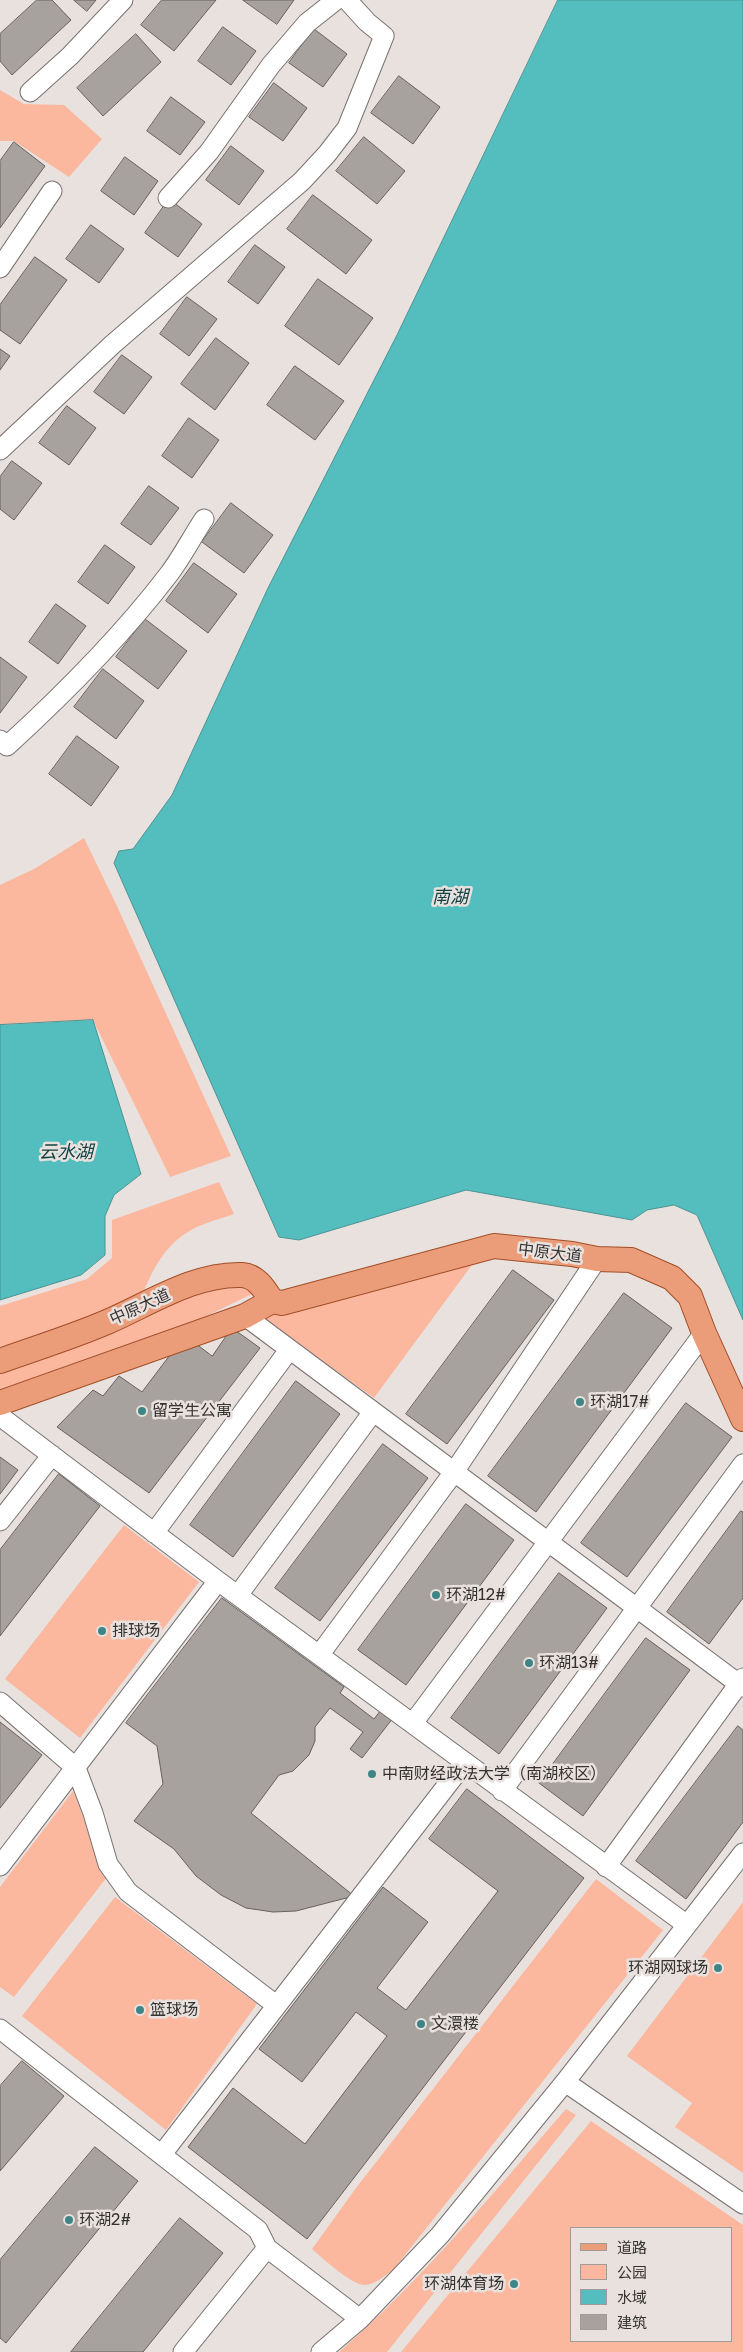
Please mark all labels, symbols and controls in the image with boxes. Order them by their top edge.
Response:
water label: 南湖 [432,886,468,908]
water label: 云水湖 [39,1141,93,1163]
street label: 中原大道 [517,1240,583,1266]
street label: 中原大道 [107,1285,173,1329]
place label: 环湖17# [590,1392,649,1412]
marker: 环湖17# [574,1396,586,1408]
place label: 留学生公寓 [152,1401,232,1421]
marker: 留学生公寓 [136,1405,148,1417]
place label: 环湖12# [446,1585,506,1605]
marker: 环湖12# [430,1589,442,1601]
place label: 排球场 [112,1621,160,1641]
marker: 排球场 [96,1625,108,1637]
place label: 环湖13# [539,1653,599,1673]
marker: 环湖13# [523,1657,535,1669]
place label: 中南财经政法大学（南湖校区） [382,1764,606,1784]
marker: 中南财经政法大学（南湖校区） [366,1768,378,1780]
place label: 环湖网球场 [628,1958,708,1978]
marker: 环湖网球场 [712,1962,724,1974]
place label: 篮球场 [150,2000,198,2020]
marker: 篮球场 [134,2004,146,2016]
place label: 文澴楼 [431,2014,479,2034]
marker: 文澴楼 [415,2018,427,2030]
place label: 环湖2# [79,2210,131,2230]
marker: 环湖2# [63,2214,75,2226]
legend [570,2227,733,2342]
text: 道路 [617,2238,647,2256]
text: 公园 [617,2263,647,2281]
place label: 环湖体育场 [424,2274,504,2294]
marker: 环湖体育场 [508,2278,520,2290]
text: 水域 [617,2288,647,2306]
text: 建筑 [617,2313,647,2331]

